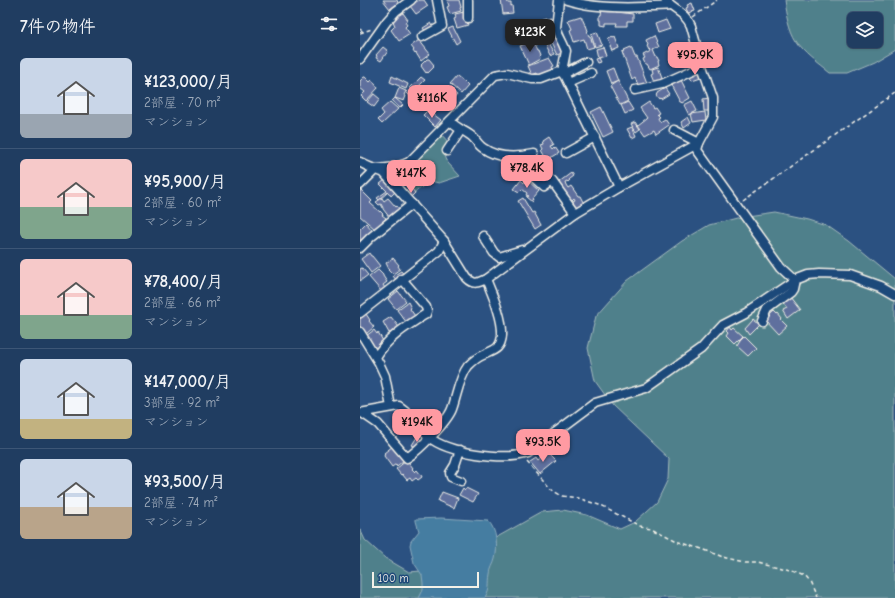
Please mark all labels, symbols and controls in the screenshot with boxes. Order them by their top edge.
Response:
map controls [847,12,883,48]
button: layers [847,12,883,48]
icon: filters [318,13,340,35]
text: 7件の物件 [20,17,96,36]
pin: ¥123K [502,19,558,53]
text: ¥123K [514,24,546,39]
pin: ¥95.9K [662,42,728,76]
text: ¥95.9K [677,47,713,62]
text: ¥123,000/月 [144,72,233,91]
icon: home [52,74,100,122]
pin: ¥116K [404,85,460,119]
text: ¥116K [417,90,447,105]
text: 2部屋 · 70 m² [144,95,220,110]
text: マンション [144,114,208,129]
pin: ¥78.4K [494,155,560,189]
pin: ¥147K [383,160,439,194]
text: ¥78.4K [510,160,544,175]
text: ¥147K [396,165,426,180]
text: ¥95,900/月 [144,172,226,191]
icon: home [52,175,100,223]
text: 2部屋 · 60 m² [144,195,221,210]
text: マンション [144,214,208,229]
text: ¥78,400/月 [144,272,223,291]
icon: home [52,275,100,323]
text: 2部屋 · 66 m² [144,295,220,310]
text: マンション [144,314,208,329]
text: ¥147,000/月 [144,372,231,391]
icon: home [52,375,100,423]
text: 3部屋 · 92 m² [144,395,220,410]
pin: ¥194K [389,409,445,443]
text: マンション [144,414,208,429]
text: ¥194K [401,414,433,429]
pin: ¥93.5K [510,429,576,463]
text: ¥93.5K [525,434,561,449]
text: ¥93,500/月 [144,472,226,491]
icon: home [52,475,100,523]
text: 2部屋 · 74 m² [144,495,218,510]
text: マンション [144,514,208,529]
scale bar [372,570,479,589]
text: 100 m [378,572,409,585]

